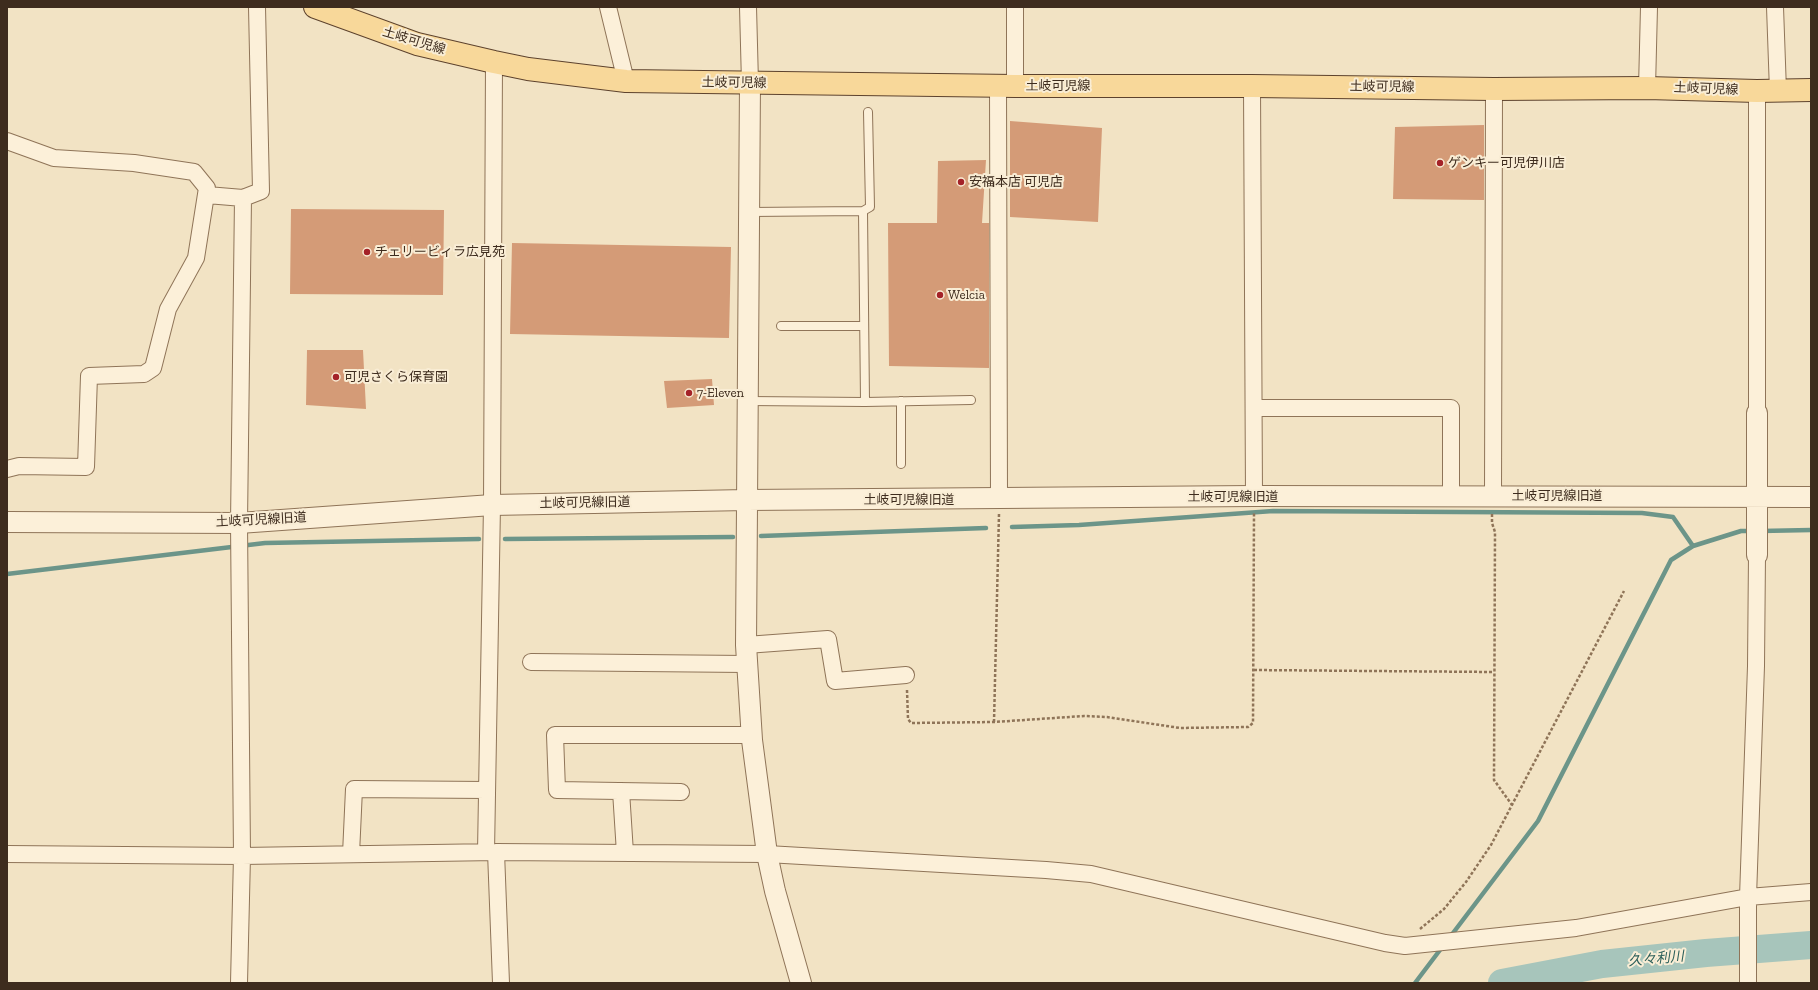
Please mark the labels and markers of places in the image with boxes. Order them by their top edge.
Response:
place label: ゲンキー可児伊川店 [1448,155,1565,171]
marker: ゲンキー可児伊川店 [1435,158,1445,168]
place label: 安福本店 可児店 [969,174,1063,190]
marker: 安福本店 可児店 [956,177,966,187]
place label: チェリービィラ広見苑 [375,244,505,260]
marker: チェリービィラ広見苑 [362,247,372,257]
place label: Welcia [948,287,985,303]
marker: Welcia [935,290,945,300]
place label: 可児さくら保育園 [344,369,448,385]
marker: 可児さくら保育園 [331,372,341,382]
place label: 7-Eleven [697,385,744,401]
marker: 7-Eleven [684,388,694,398]

